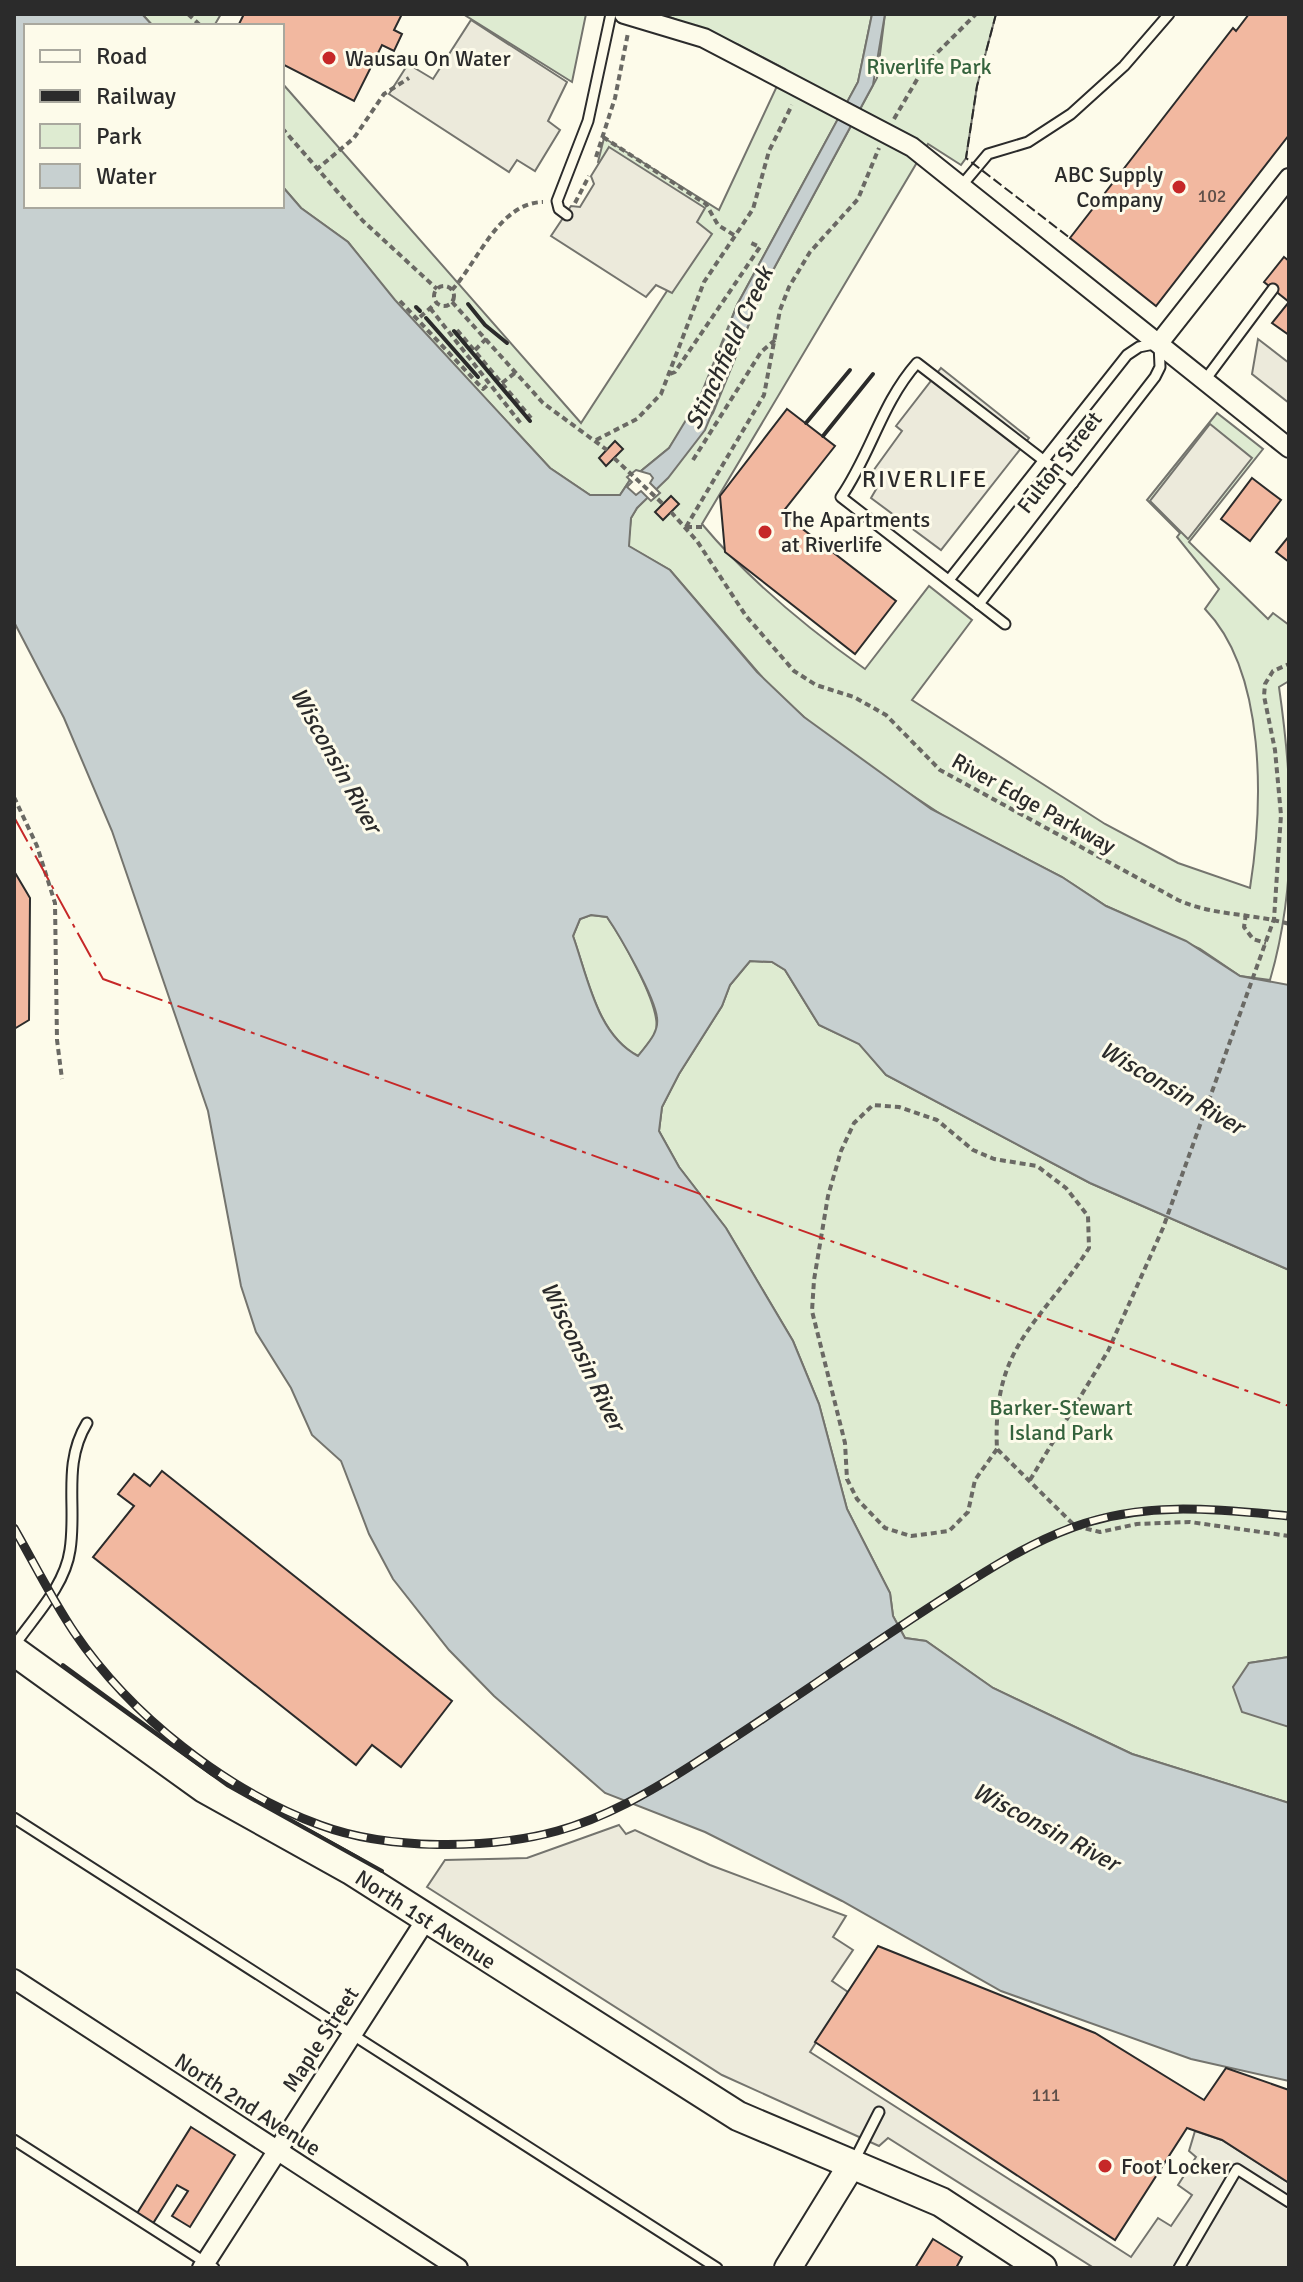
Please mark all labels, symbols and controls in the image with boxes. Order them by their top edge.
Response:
legend [24,24,284,208]
text: Road [96,41,147,71]
place label: Wausau On Water [345,45,510,72]
marker: Wausau On Water [320,49,338,67]
park label: Riverlife Park [866,53,992,80]
text: Railway [96,81,176,111]
text: Park [96,121,142,151]
text: Water [96,161,157,191]
place label: ABC Supply Company [1054,161,1164,213]
marker: ABC Supply Company [1170,178,1188,196]
house number: 102 [1197,185,1227,207]
water label: Stinchfield Creek [678,260,781,434]
street label: Fulton Street [1011,406,1108,519]
district label: RIVERLIFE [862,464,988,494]
place label: The Apartments at Riverlife [781,506,930,558]
marker: The Apartments at Riverlife [756,523,774,541]
water label: Wisconsin River [284,682,390,841]
street label: River Edge Parkway [947,747,1121,860]
water label: Wisconsin River [1094,1035,1252,1143]
water label: Wisconsin River [534,1277,633,1438]
park label: Barker-Stewart Island Park [989,1394,1133,1446]
water label: Wisconsin River [968,1776,1127,1880]
street label: North 1st Avenue [350,1864,501,1975]
street label: Maple Street [276,1981,365,2097]
street label: North 2nd Avenue [170,2047,326,2162]
house number: 111 [1031,2084,1061,2106]
place label: Foot Locker [1121,2153,1230,2180]
marker: Foot Locker [1096,2157,1114,2175]

